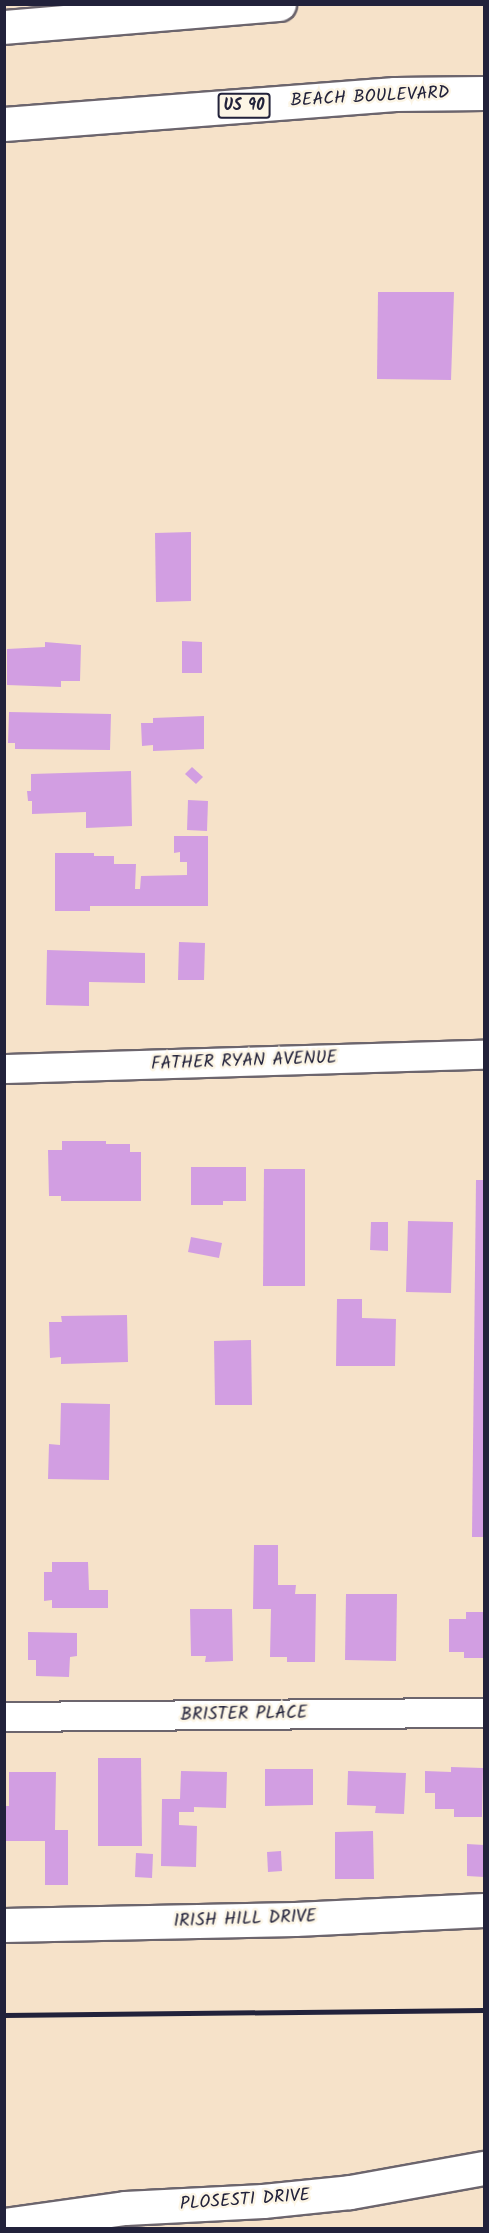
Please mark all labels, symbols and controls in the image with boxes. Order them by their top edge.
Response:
street label: BEACH BOULEVARD [290,83,450,113]
road number: US 90 [217,93,271,119]
street label: FATHER RYAN AVENUE [151,1048,337,1076]
street label: BRISTER PLACE [180,1703,308,1727]
street label: IRISH HILL DRIVE [173,1907,317,1933]
street label: PLOSESTI DRIVE [179,2186,311,2216]

